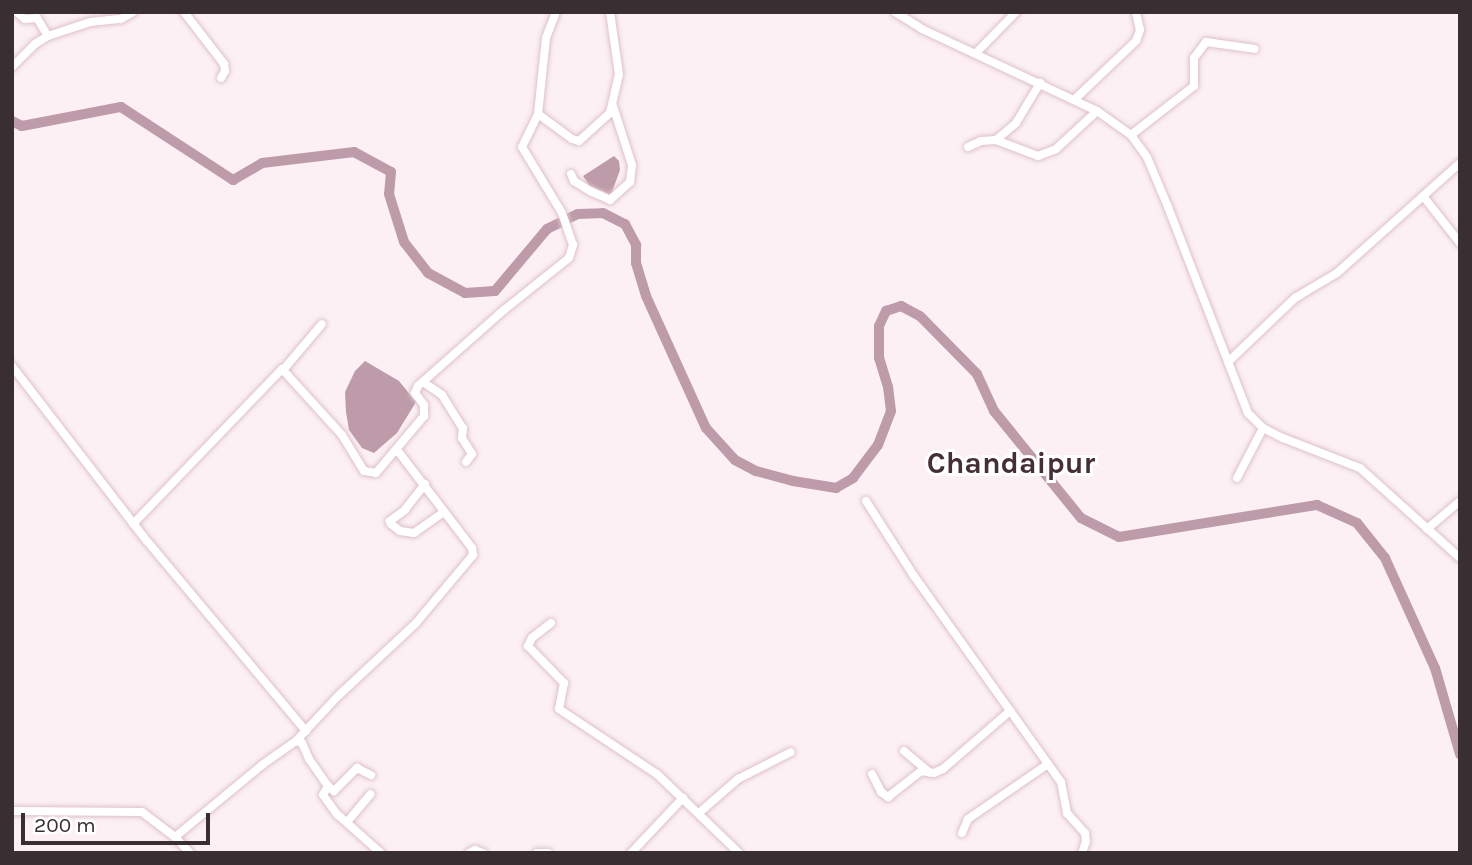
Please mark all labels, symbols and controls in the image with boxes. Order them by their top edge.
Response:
district label: Chandaipur [927,445,1095,481]
scale bar [24,798,214,842]
text: 200 m [34,813,96,837]

